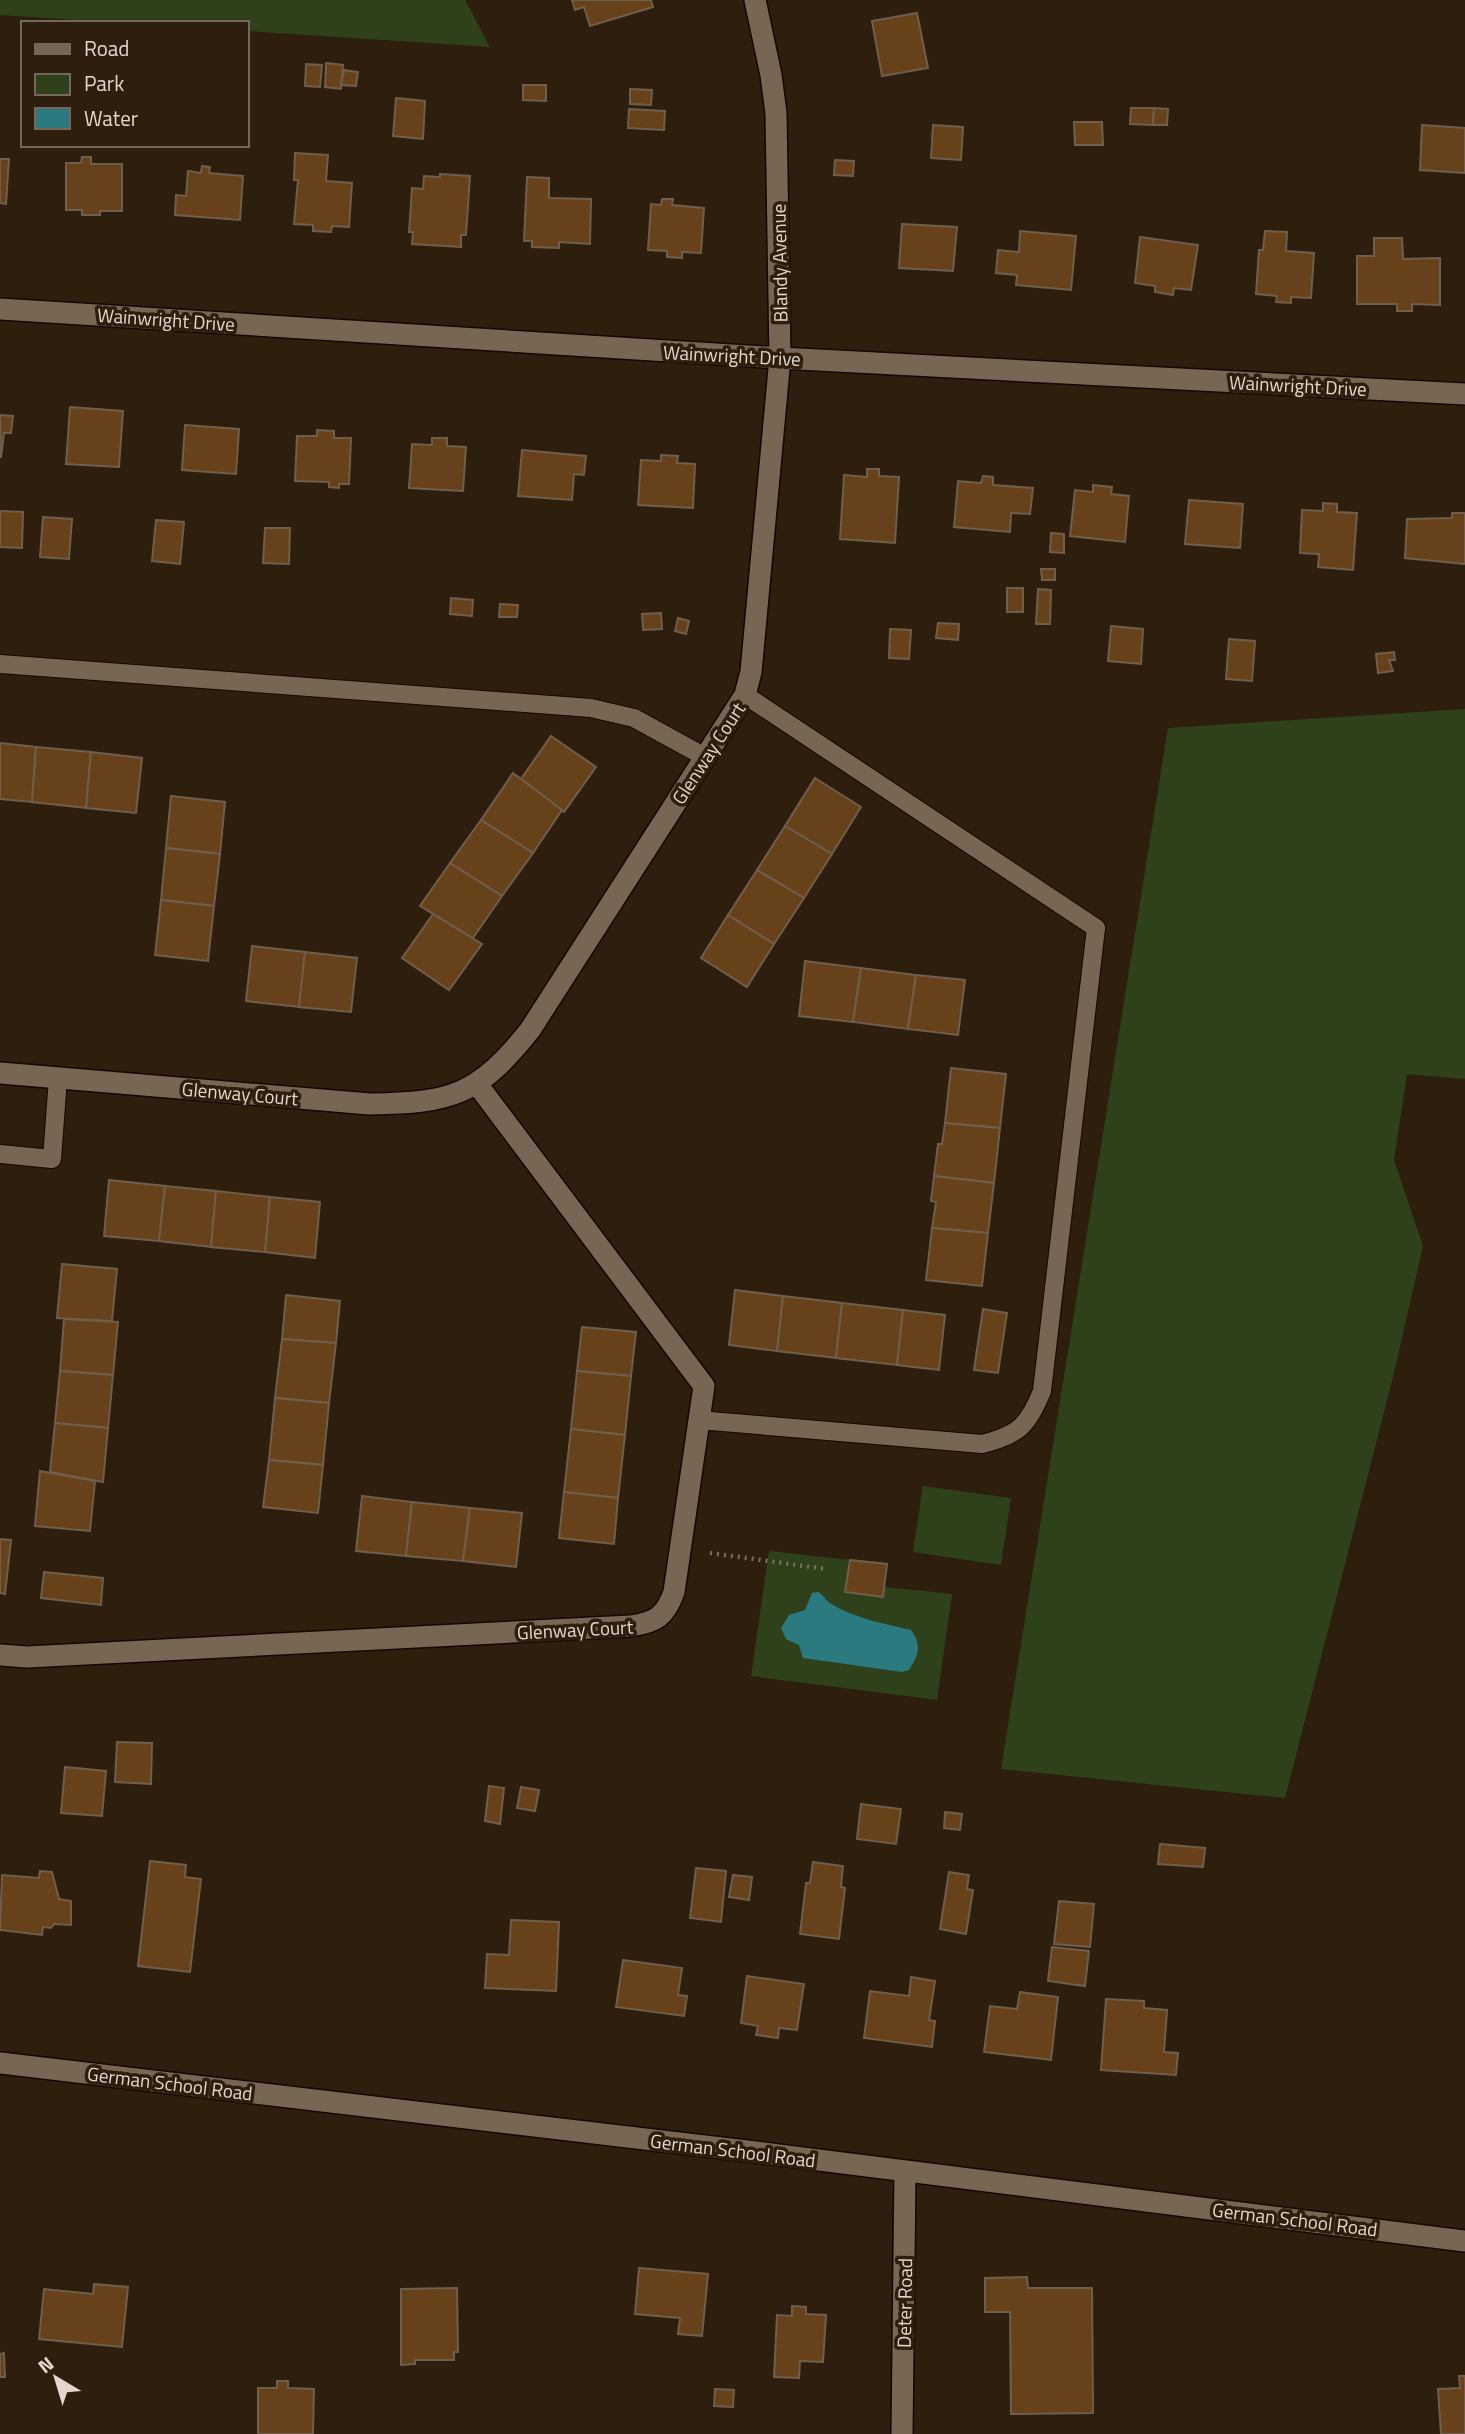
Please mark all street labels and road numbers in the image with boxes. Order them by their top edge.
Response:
street label: Blandy Avenue [763,203,795,323]
street label: Wainwright Drive [96,300,236,338]
street label: Wainwright Drive [662,337,802,373]
street label: Wainwright Drive [1228,367,1368,403]
street label: Glenway Court [664,696,752,810]
street label: Glenway Court [181,1073,300,1113]
street label: Glenway Court [516,1611,634,1647]
street label: German School Road [86,2058,254,2108]
street label: German School Road [649,2125,817,2175]
street label: German School Road [1211,2194,1379,2244]
street label: Deter Road [889,2258,919,2348]

